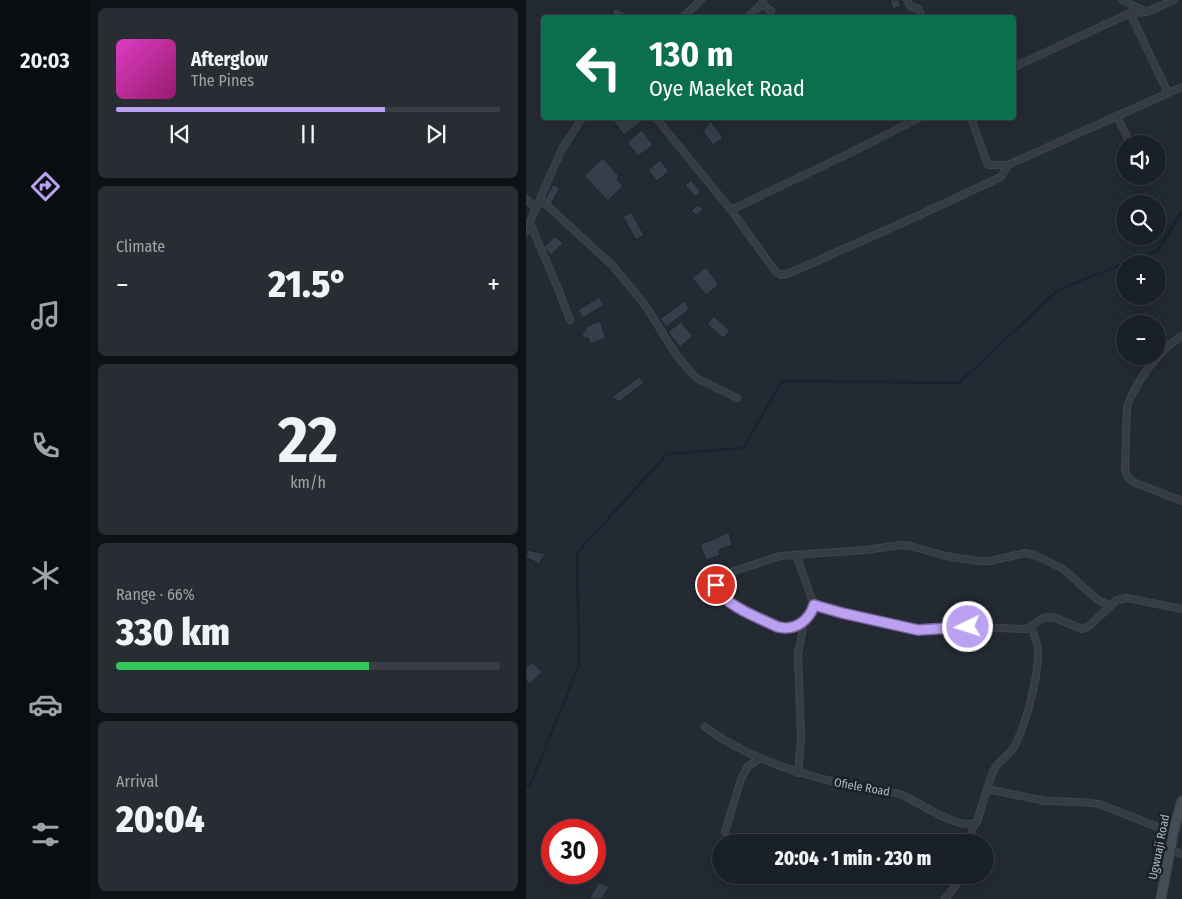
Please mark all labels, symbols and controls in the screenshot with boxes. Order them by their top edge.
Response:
text: 130 m [649,33,733,75]
icon: left [566,35,631,100]
text: 20:03 [20,47,70,74]
text: Afterglow [191,48,268,71]
text: The Pines [191,71,254,90]
text: Oye Maeket Road [649,75,805,102]
icon: previous [166,120,194,148]
icon: pause [294,120,322,148]
icon: next [422,120,450,148]
map controls [1116,135,1166,365]
button: sound [1116,135,1166,185]
icon: directions [28,169,63,204]
button: search [1116,195,1166,245]
text: Climate [116,237,165,256]
button: + [1116,255,1166,305]
text: 21.5° [268,261,348,307]
text: − [116,268,129,301]
text: + [487,268,500,301]
icon: music [28,298,63,333]
button: − [1116,315,1166,365]
text: 22 [278,401,338,479]
icon: phone [28,428,63,463]
text: km/h [290,473,326,492]
icon: climate [28,558,63,593]
pin [695,564,737,606]
icon: arrive [702,571,730,599]
text: Range · 66% [116,585,195,604]
position arrow [941,600,993,652]
text: 330 km [116,609,230,655]
icon: car [28,687,63,722]
text: Arrival [116,772,158,791]
street label: Ofiele Road [833,775,891,799]
text: 20:04 [116,796,205,842]
street label: Ugwuaji Road [1146,813,1172,881]
icon: filters [28,817,63,852]
speed limit sign: 30 [541,819,606,884]
text: 20:04 · 1 min · 230 m [775,847,931,870]

